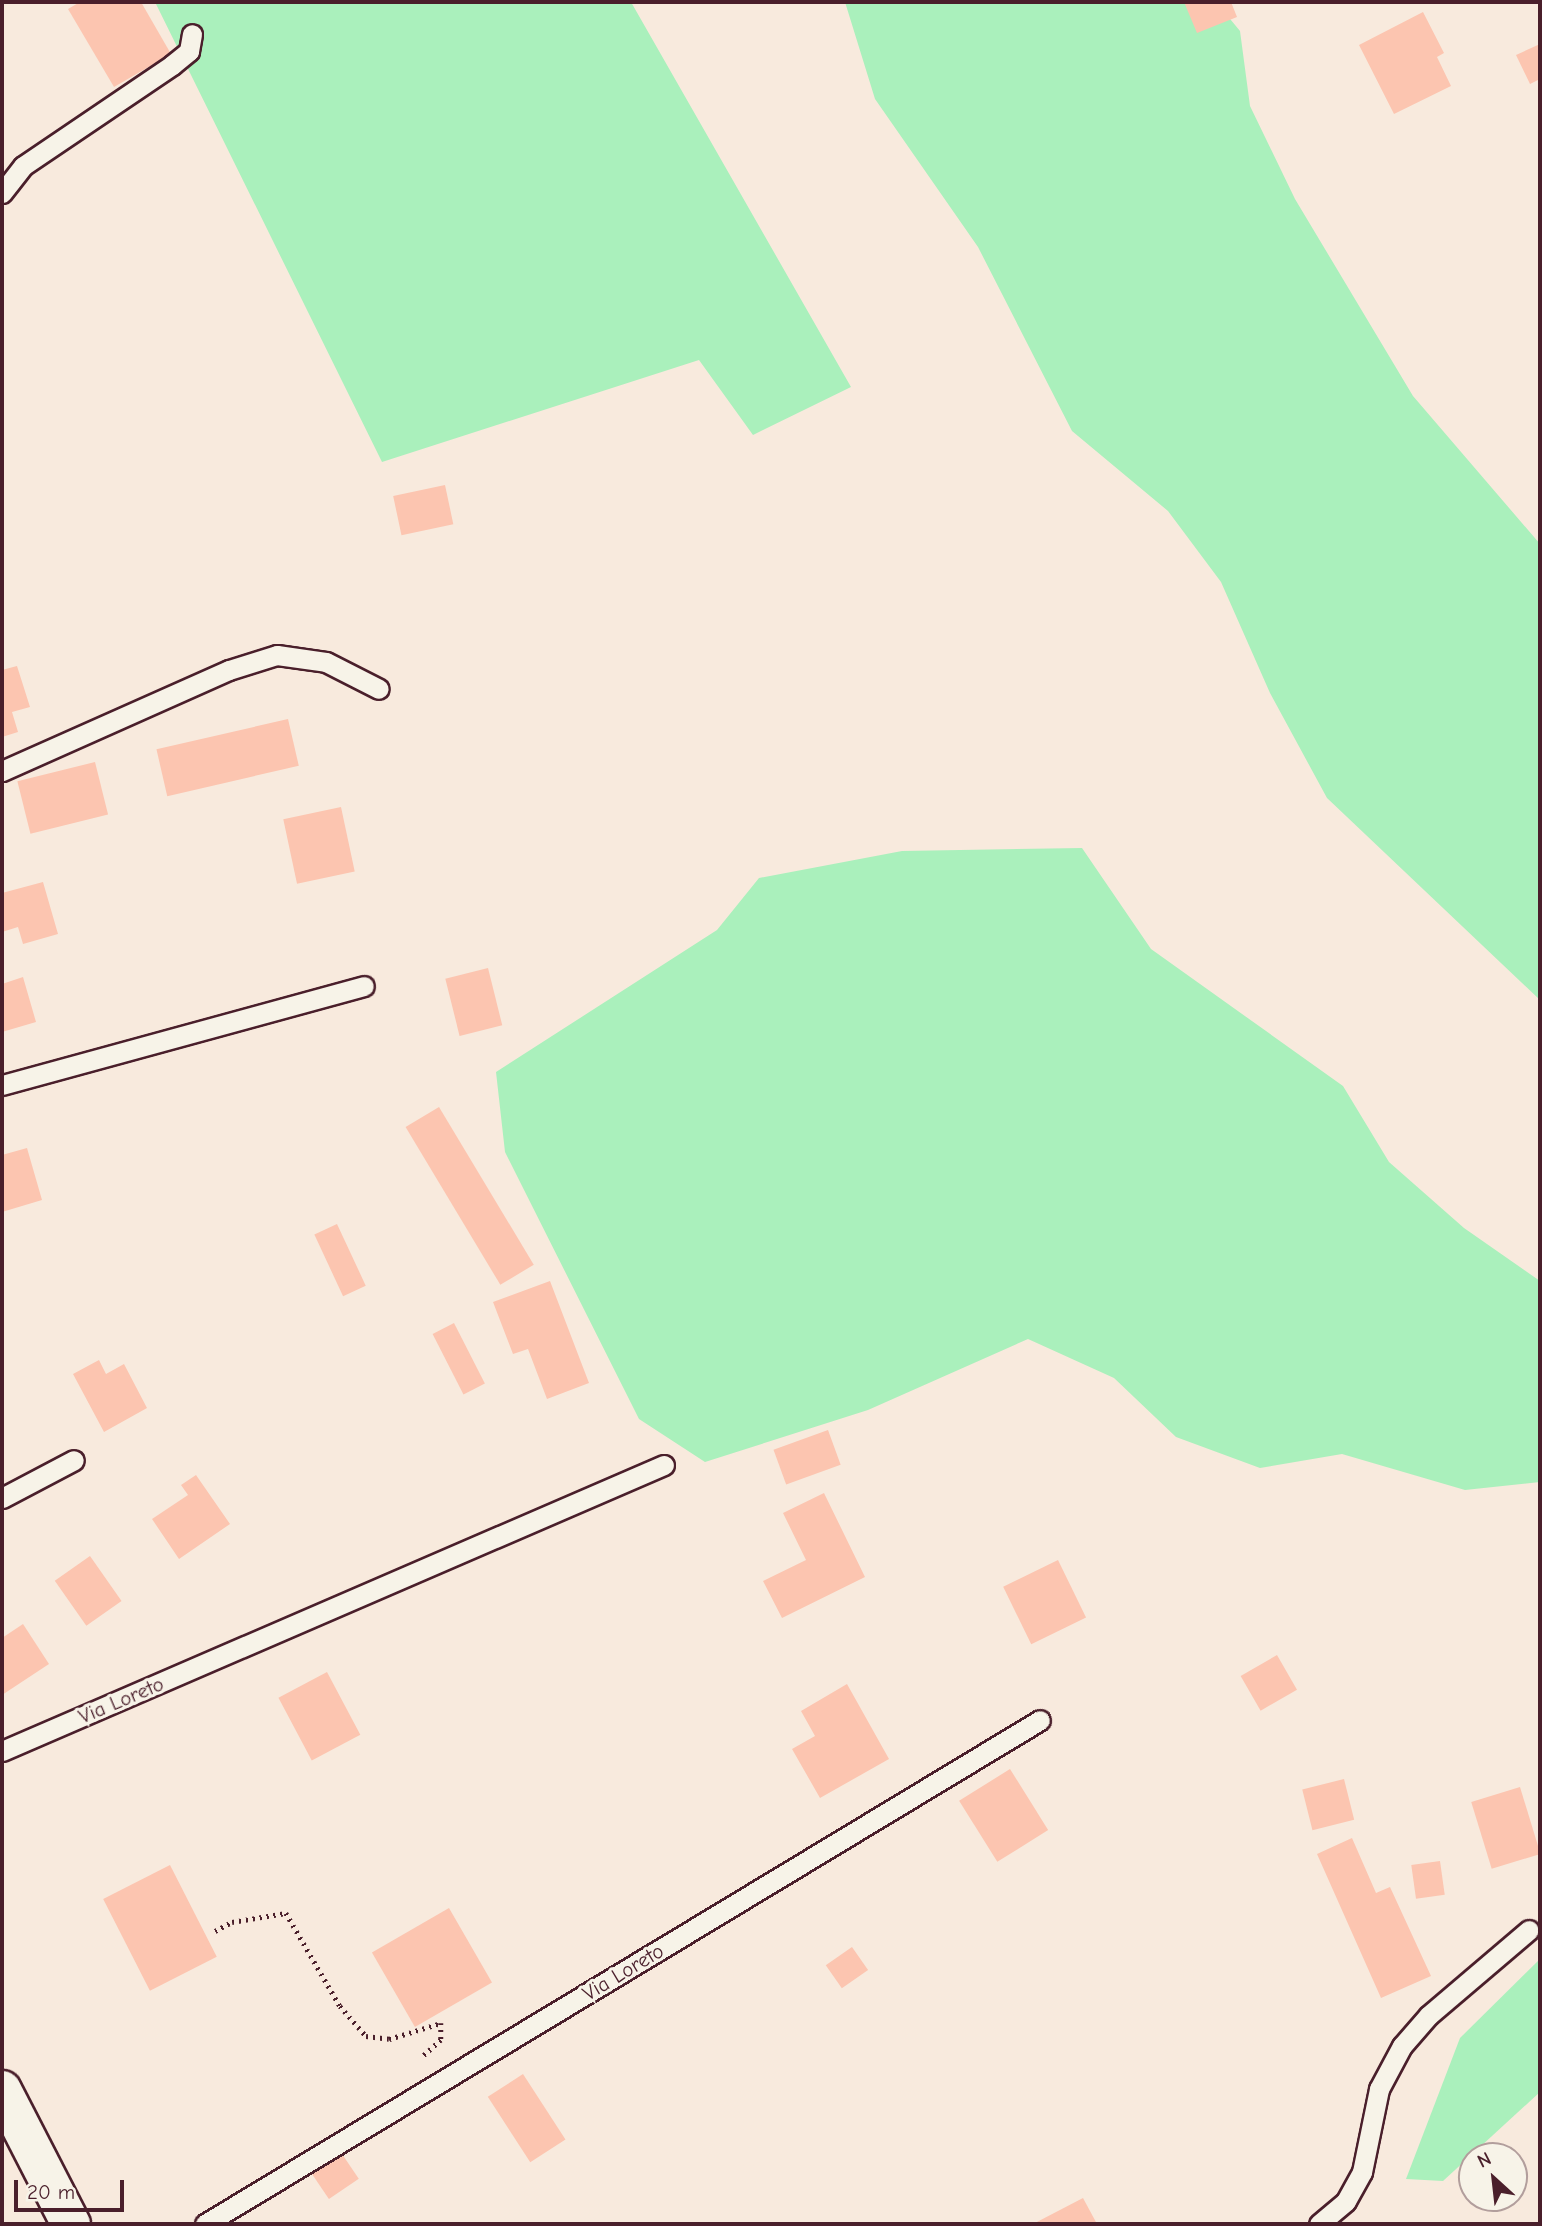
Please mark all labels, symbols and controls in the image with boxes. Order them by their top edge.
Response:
street label: Via Loreto [75,1671,167,1729]
street label: Via Loreto [578,1938,668,2006]
north arrow [1458,2142,1528,2212]
text: N [1474,2147,1495,2173]
scale bar [18,2166,128,2210]
text: 20 m [27,2180,75,2204]

